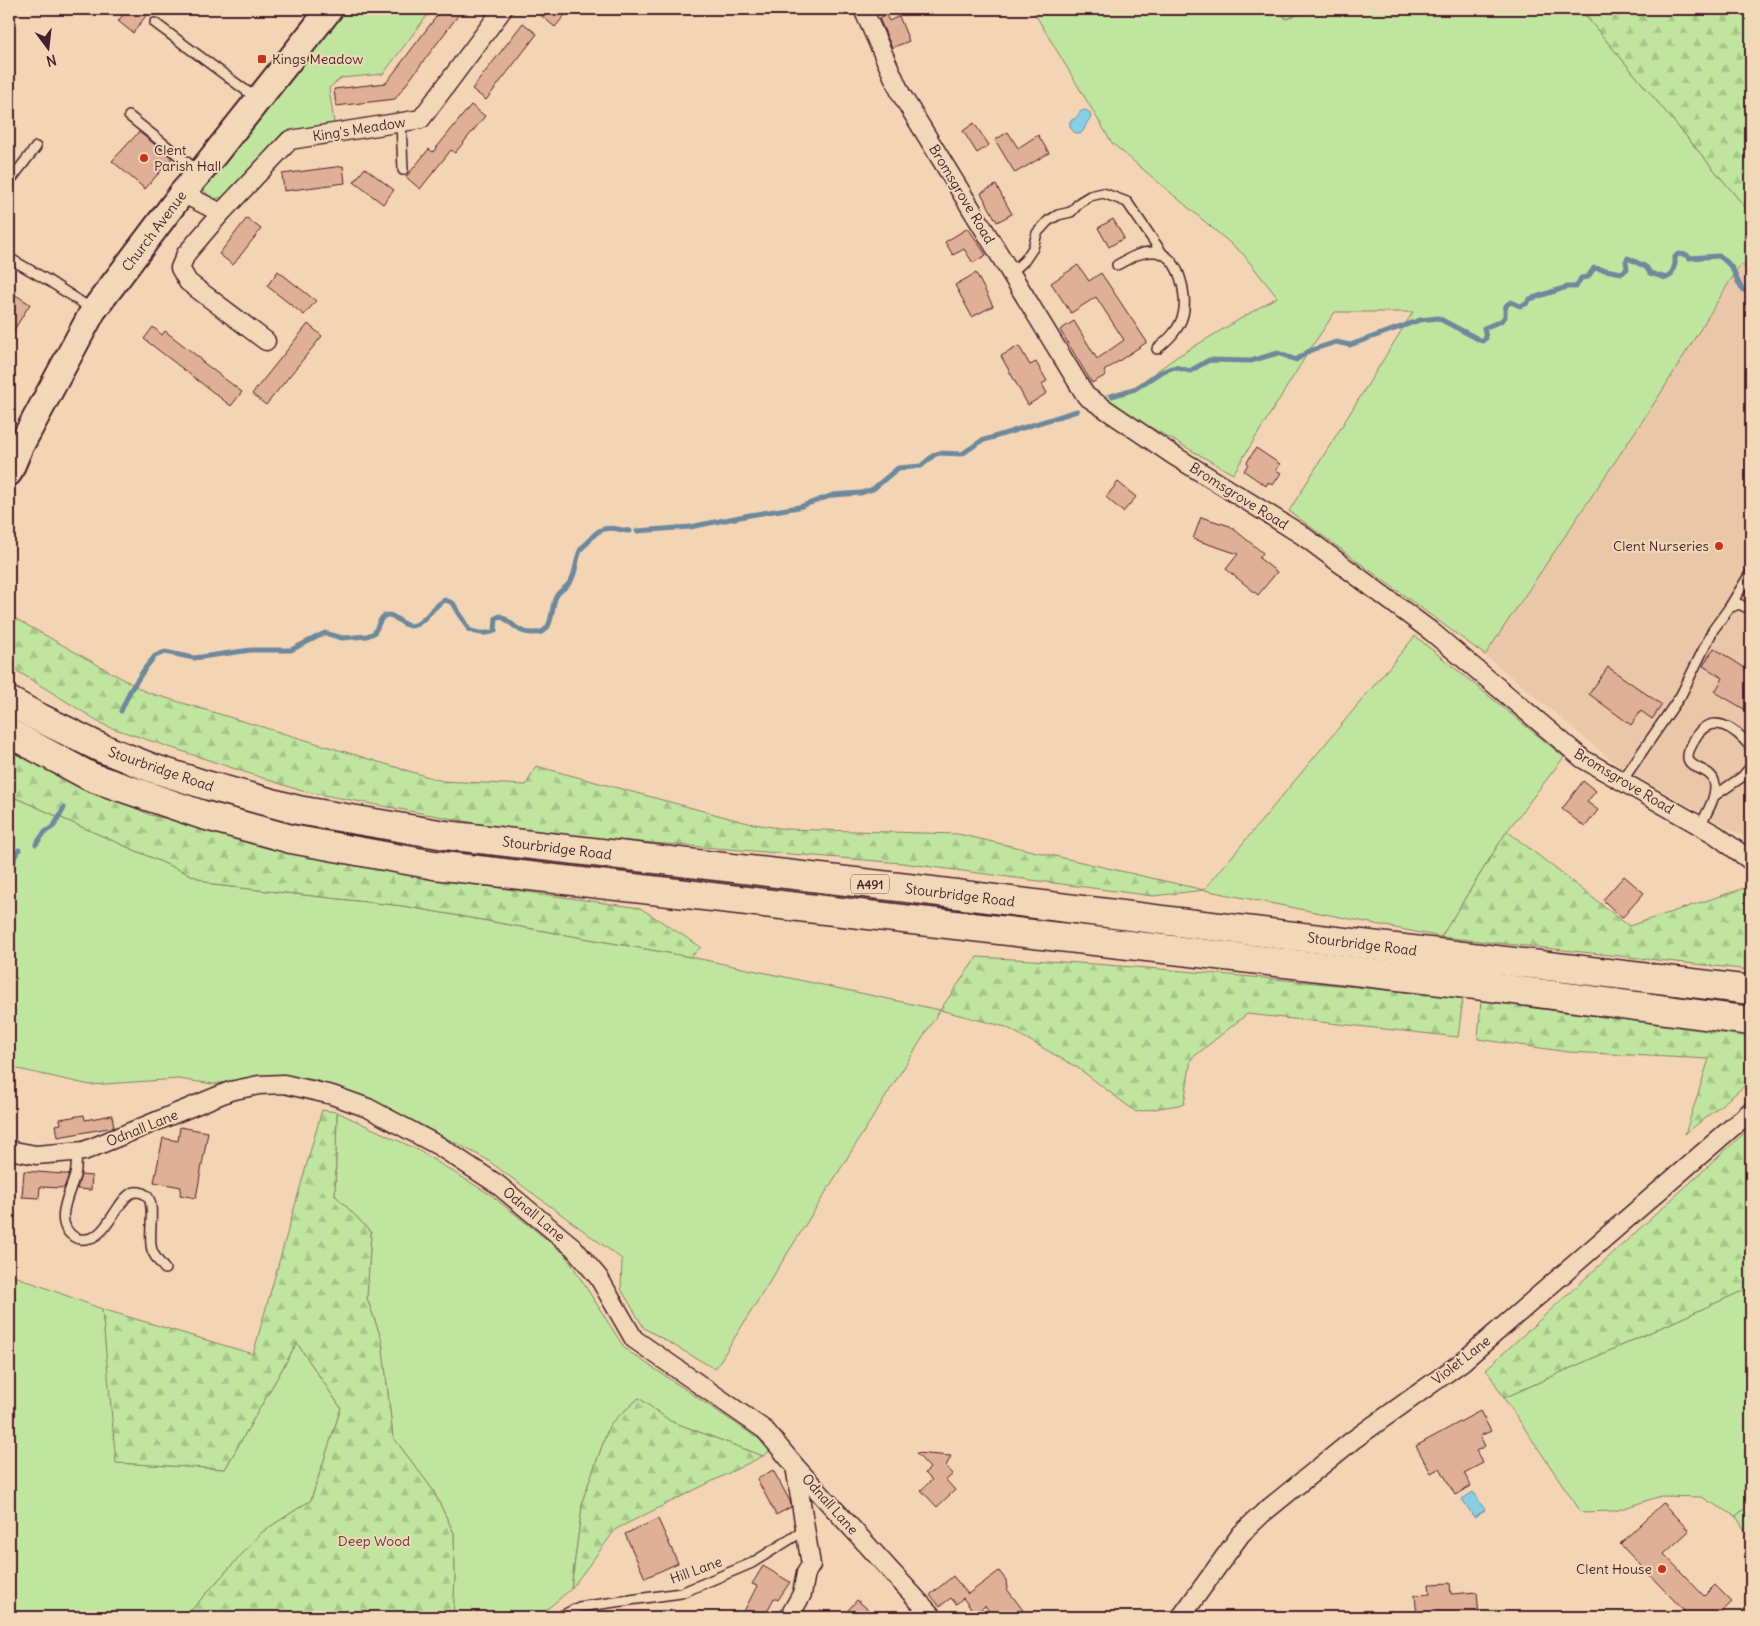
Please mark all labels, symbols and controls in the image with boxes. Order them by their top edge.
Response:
north arrow [22,22,72,72]
place label: Kings Meadow [272,50,363,68]
text: N [44,51,58,71]
marker: Kings Meadow [256,53,268,65]
street label: King's Meadow [311,113,407,145]
place label: Clent Parish Hall [154,141,221,175]
street label: Bromsgrove Road [925,141,999,247]
marker: Clent Parish Hall [138,152,150,164]
street label: Church Avenue [118,187,190,275]
street label: Bromsgrove Road [1186,458,1292,534]
place label: Clent Nurseries [1613,537,1709,555]
marker: Clent Nurseries [1713,540,1725,552]
street label: Stourbridge Road [106,743,216,795]
street label: Bromsgrove Road [1571,744,1677,818]
street label: Stourbridge Road [501,832,613,864]
road number: A491 [851,874,889,894]
street label: Stourbridge Road [904,879,1016,911]
street label: Stourbridge Road [1306,928,1418,960]
street label: Odnall Lane [103,1105,181,1151]
street label: Odnall Lane [499,1183,569,1245]
street label: Violet Lane [1428,1331,1494,1389]
street label: Odnall Lane [798,1470,862,1538]
park label: Deep Wood [338,1532,410,1550]
street label: Hill Lane [668,1552,724,1588]
place label: Clent House [1576,1560,1652,1578]
marker: Clent House [1656,1563,1668,1575]

